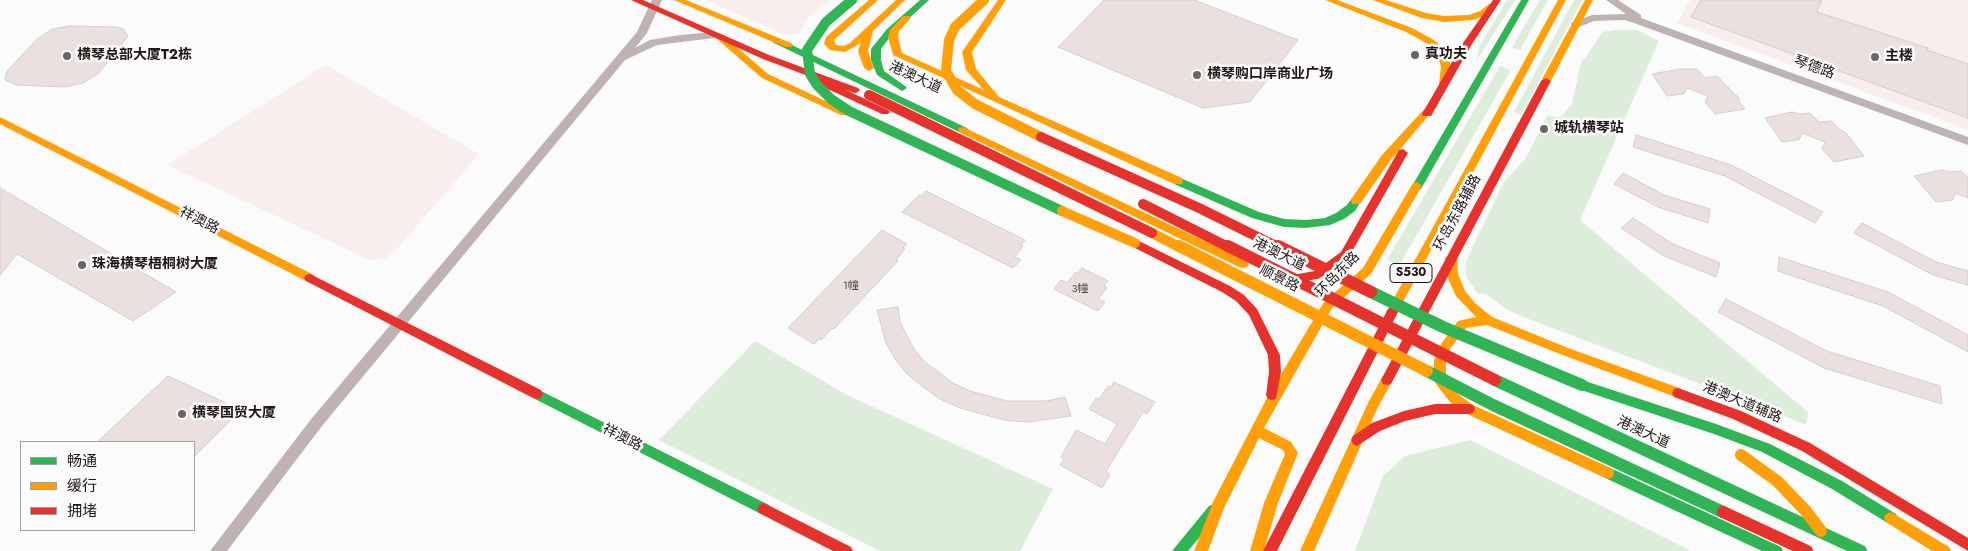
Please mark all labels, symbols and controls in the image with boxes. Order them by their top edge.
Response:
place label: 真功夫 [1425,47,1467,63]
place label: 横琴总部大厦T2栋 [77,48,192,64]
marker: 真功夫 [1409,49,1421,61]
place label: 主楼 [1885,49,1913,65]
marker: 横琴总部大厦T2栋 [61,50,73,62]
marker: 主楼 [1869,51,1881,63]
street label: 琴德路 [1791,53,1837,83]
street label: 港澳大道 [886,59,944,97]
place label: 横琴购口岸商业广场 [1207,67,1333,83]
marker: 横琴购口岸商业广场 [1191,69,1203,81]
place label: 城轨横琴站 [1554,121,1624,137]
marker: 城轨横琴站 [1538,123,1550,135]
street label: 环岛东路辅路 [1431,172,1485,254]
street label: 祥澳路 [176,204,222,238]
street label: 港澳大道 [1250,235,1308,275]
street label: 环岛东路 [1313,249,1363,301]
place label: 珠海横琴梧桐树大厦 [92,257,218,273]
marker: 珠海横琴梧桐树大厦 [76,259,88,271]
street label: 顺景路 [1256,262,1302,296]
road number: S530 [1390,264,1432,282]
house number: 1幢 [843,279,859,293]
house number: 3幢 [1071,282,1089,296]
street label: 港澳大道辅路 [1700,379,1784,427]
place label: 横琴国贸大厦 [192,406,276,422]
marker: 横琴国贸大厦 [176,408,188,420]
street label: 港澳大道 [1614,414,1672,452]
street label: 祥澳路 [599,421,645,455]
legend [20,441,195,531]
text: 畅通 [67,450,97,472]
text: 缓行 [67,475,97,497]
text: 拥堵 [67,500,97,522]

